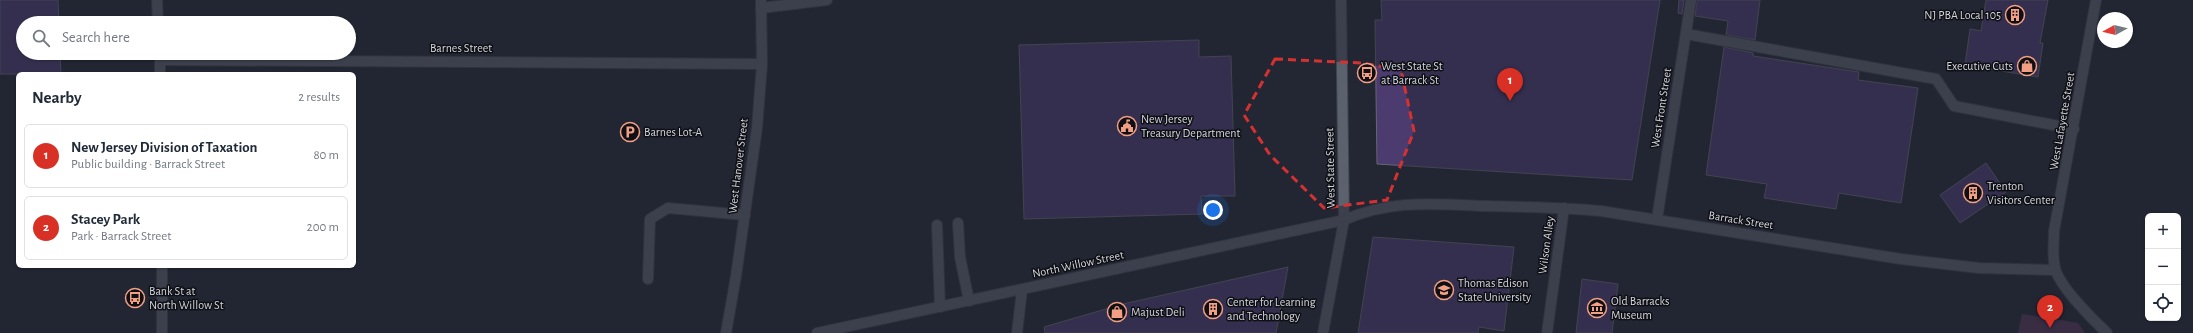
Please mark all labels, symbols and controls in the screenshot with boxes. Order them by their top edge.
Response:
building icon: NJ PBA Local 105 [2004,4,2026,26]
place label: NJ PBA Local 105 [1924,9,2001,21]
north arrow [2097,12,2133,48]
search box [16,16,356,60]
icon: search [30,27,52,49]
text: Search here [62,30,130,45]
street label: Barnes Street [430,42,492,54]
shop icon: Executive Cuts [2016,55,2038,77]
place label: West State St at Barrack St [1381,60,1443,86]
place label: Executive Cuts [1946,60,2013,72]
bus stop icon: West State St at Barrack St [1356,62,1378,84]
street label: West Front Street [1649,67,1673,149]
pin: 1 [1497,68,1523,101]
street label: West Lafayette Street [2047,71,2078,171]
text: Nearby [32,89,82,106]
text: 2 results [298,91,340,104]
place label: New Jersey Treasury Department [1141,113,1240,140]
public building icon: New Jersey Treasury Department [1116,115,1138,137]
street label: West Hanover Street [726,118,750,214]
parking icon: Barnes Lot-A [619,121,641,143]
place label: Barnes Lot-A [644,126,702,138]
street label: West State Street [1323,128,1337,208]
text: New Jersey Division of Taxation [71,140,258,155]
text: 1 [44,149,48,162]
text: 80 m [313,149,339,162]
text: Public building · Barrack Street [71,158,225,171]
place label: Trenton Visitors Center [1987,180,2055,206]
building icon: Trenton Visitors Center [1962,182,1984,204]
your location [1203,200,1223,220]
street label: Barrack Street [1708,209,1774,231]
text: Stacey Park [71,212,140,227]
map controls [2145,213,2181,321]
button: + [2145,213,2181,249]
street label: Wilson Alley [1536,215,1557,275]
text: 2 [43,221,49,234]
text: 200 m [307,221,339,234]
text: Park · Barrack Street [71,230,172,243]
street label: North Willow Street [1031,248,1125,280]
button: − [2145,249,2181,285]
place label: Thomas Edison State University [1458,277,1531,304]
school or university icon: Thomas Edison State University [1433,279,1455,301]
place label: Bank St at North Willow St [149,285,224,311]
button: locate [2145,285,2181,321]
bus stop icon: Bank St at North Willow St [124,287,146,309]
place label: Old Barracks Museum [1611,295,1669,321]
pin: 2 [2037,295,2063,328]
place label: Center for Learning and Technology [1227,296,1316,323]
museum icon: Old Barracks Museum [1586,297,1608,319]
building icon: Center for Learning and Technology [1202,298,1224,320]
shop icon: Majust Deli [1106,301,1128,323]
place label: Majust Deli [1131,306,1185,319]

